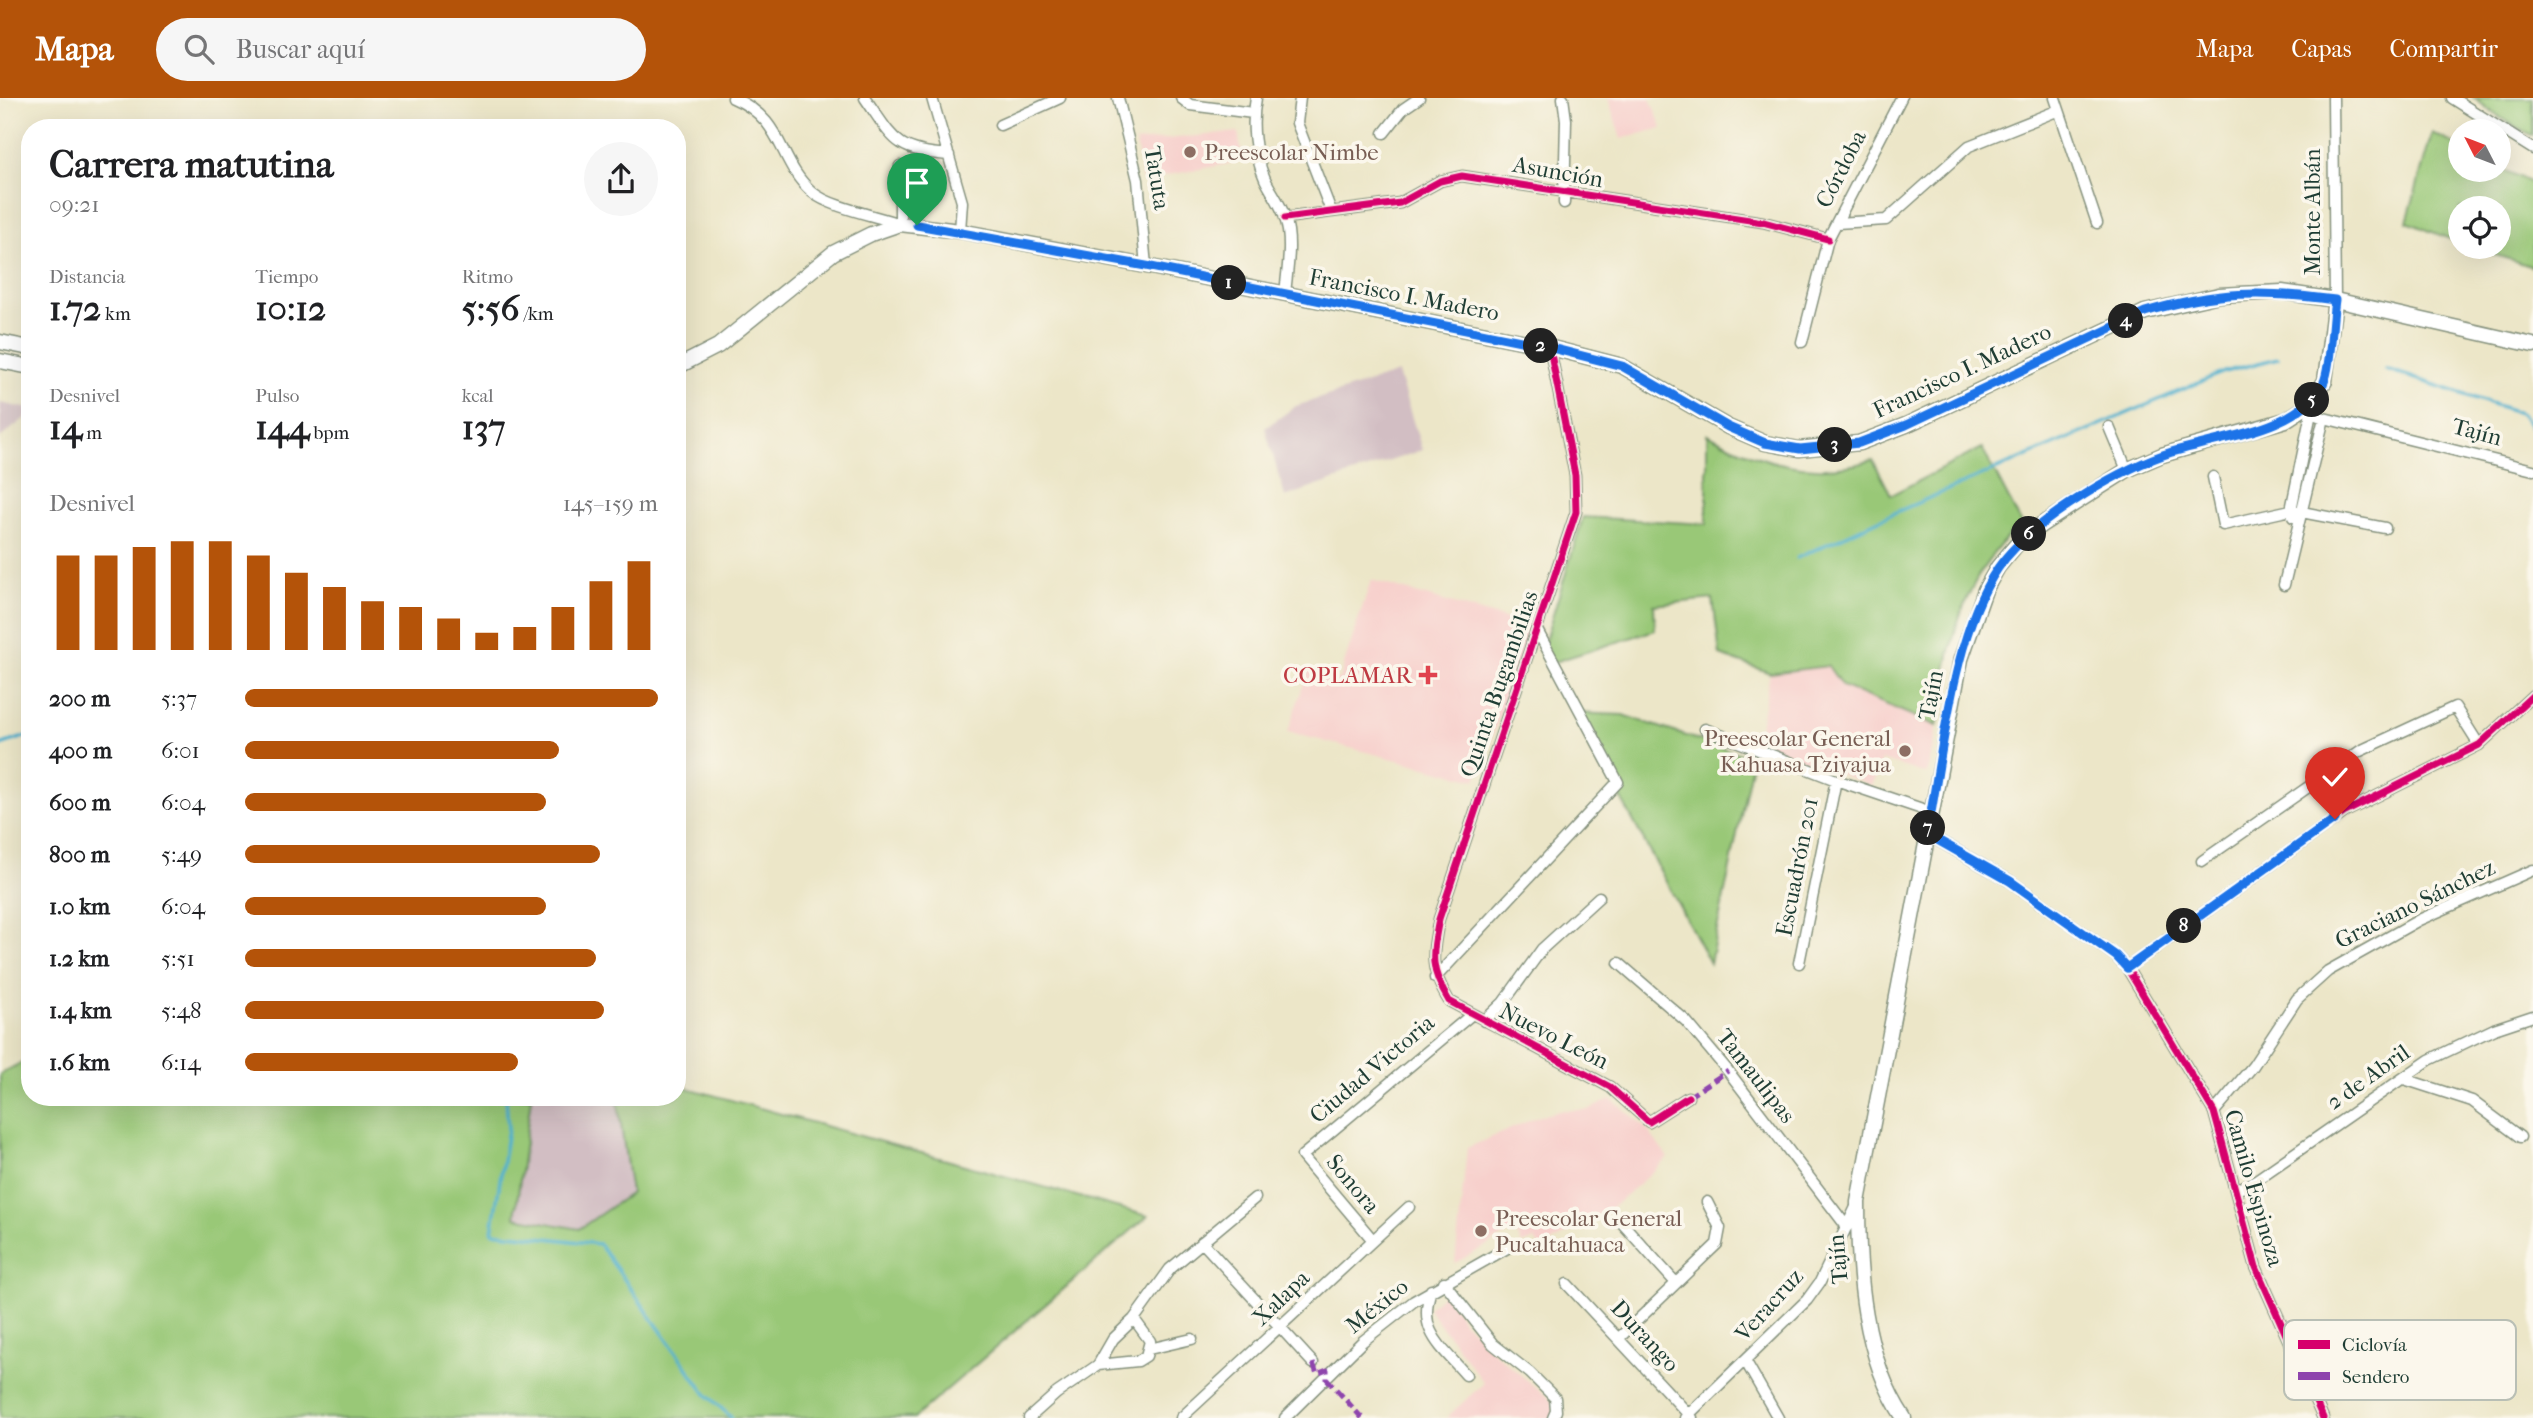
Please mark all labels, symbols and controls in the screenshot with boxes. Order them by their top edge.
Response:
search box [156,18,646,81]
text: Mapa [35,30,114,69]
icon: search [180,30,218,68]
text: Buscar aquí [236,34,365,65]
text: Mapa [2196,35,2253,63]
text: Capas [2291,35,2352,63]
text: Compartir [2390,35,2498,63]
north arrow [2448,119,2511,182]
map controls [2448,119,2511,259]
street label: Córdoba [1810,125,1872,212]
place label: Preescolar Nimbe [1204,139,1379,166]
text: Carrera matutina [49,142,333,187]
button: share [584,142,658,216]
street label: Tatuta [1139,144,1175,212]
marker: Preescolar Nimbe [1182,144,1198,160]
street label: Monte Albán [2299,148,2326,276]
street label: Asunción [1510,151,1606,193]
pin [887,153,947,225]
icon: arrive [898,164,936,202]
text: 09:21 [49,191,99,218]
button: locate [2448,196,2511,259]
street label: Francisco I. Madero [1307,263,1501,327]
text: Distancia [49,266,125,288]
text: Tiempo [255,266,318,288]
text: Ritmo [462,266,513,288]
pin: 1 [1212,266,1246,300]
text: 1 [1225,271,1232,293]
text: 1.72 [49,288,101,329]
text: 10:12 [255,288,326,329]
text: 5:56 [462,288,519,329]
text: km [101,303,131,325]
text: /km [519,303,554,325]
pin: 4 [2108,304,2144,339]
text: 4 [2120,309,2131,331]
street label: Francisco I. Madero [1869,318,2055,424]
pin: 2 [1524,328,1558,364]
text: 2 [1536,334,1545,356]
pin: 5 [2294,382,2330,418]
text: Desnivel [49,385,120,407]
text: Pulso [255,385,299,407]
text: kcal [462,385,494,407]
text: 5 [2307,388,2316,410]
text: 14 [49,407,82,448]
text: 144 [255,407,309,448]
text: 137 [462,407,505,448]
street label: Tajín [2449,412,2505,452]
text: m [82,422,102,444]
text: bpm [309,422,349,444]
pin: 3 [1818,428,1853,462]
text: 3 [1831,433,1838,455]
text: Desnivel [49,490,135,517]
text: 145–159 m [563,490,658,517]
pin: 6 [2011,516,2046,551]
text: 6 [2023,522,2034,544]
street label: Quinta Bugambilias [1454,587,1544,781]
place label: COPLAMAR [1283,662,1413,689]
marker: COPLAMAR [1418,665,1438,685]
street label: Tajín [1913,667,1949,722]
text: 200 m [49,685,110,712]
text: 5:37 [161,685,197,712]
place label: Preescolar General Kahuasa Tziyajua [1704,725,1892,778]
text: 400 m [49,737,112,764]
text: 6:01 [161,737,200,764]
marker: Preescolar General Kahuasa Tziyajua [1897,743,1913,759]
pin [2305,747,2365,819]
icon: check [2316,758,2354,796]
text: 600 m [49,789,111,816]
text: 6:04 [161,789,205,816]
street label: Escuadrón 201 [1770,795,1824,939]
pin: 7 [1910,810,1946,846]
text: 7 [1923,816,1932,838]
text: 800 m [49,841,110,868]
text: 5:49 [161,841,202,868]
street label: Graciano Sánchez [2331,854,2499,954]
text: 1.0 km [49,893,110,920]
text: 6:04 [161,893,205,920]
pin: 8 [2166,908,2202,944]
text: 8 [2179,914,2188,936]
text: 1.2 km [49,945,109,972]
text: 5:51 [161,945,195,972]
text: 1.4 km [49,997,112,1024]
text: 5:48 [161,997,202,1024]
street label: Nuevo León [1495,997,1614,1075]
street label: Ciudad Victoria [1304,1009,1440,1129]
street label: Tamaulipas [1711,1024,1801,1128]
street label: 2 de Abril [2321,1038,2415,1115]
text: 1.6 km [49,1049,110,1076]
text: 6:14 [161,1049,201,1076]
street label: Camilo Espinoza [2219,1106,2289,1270]
street label: Sonora [1321,1149,1386,1219]
place label: Preescolar General Pucaltahuaca [1495,1205,1683,1258]
marker: Preescolar General Pucaltahuaca [1473,1223,1489,1239]
street label: Tajín [1822,1232,1854,1285]
street label: Veracruz [1729,1263,1809,1348]
street label: Xalapa [1247,1264,1315,1332]
street label: México [1340,1273,1414,1339]
street label: Durango [1605,1295,1685,1377]
legend [2284,1320,2516,1400]
text: Ciclovía [2342,1334,2407,1356]
text: Sendero [2342,1366,2410,1388]

